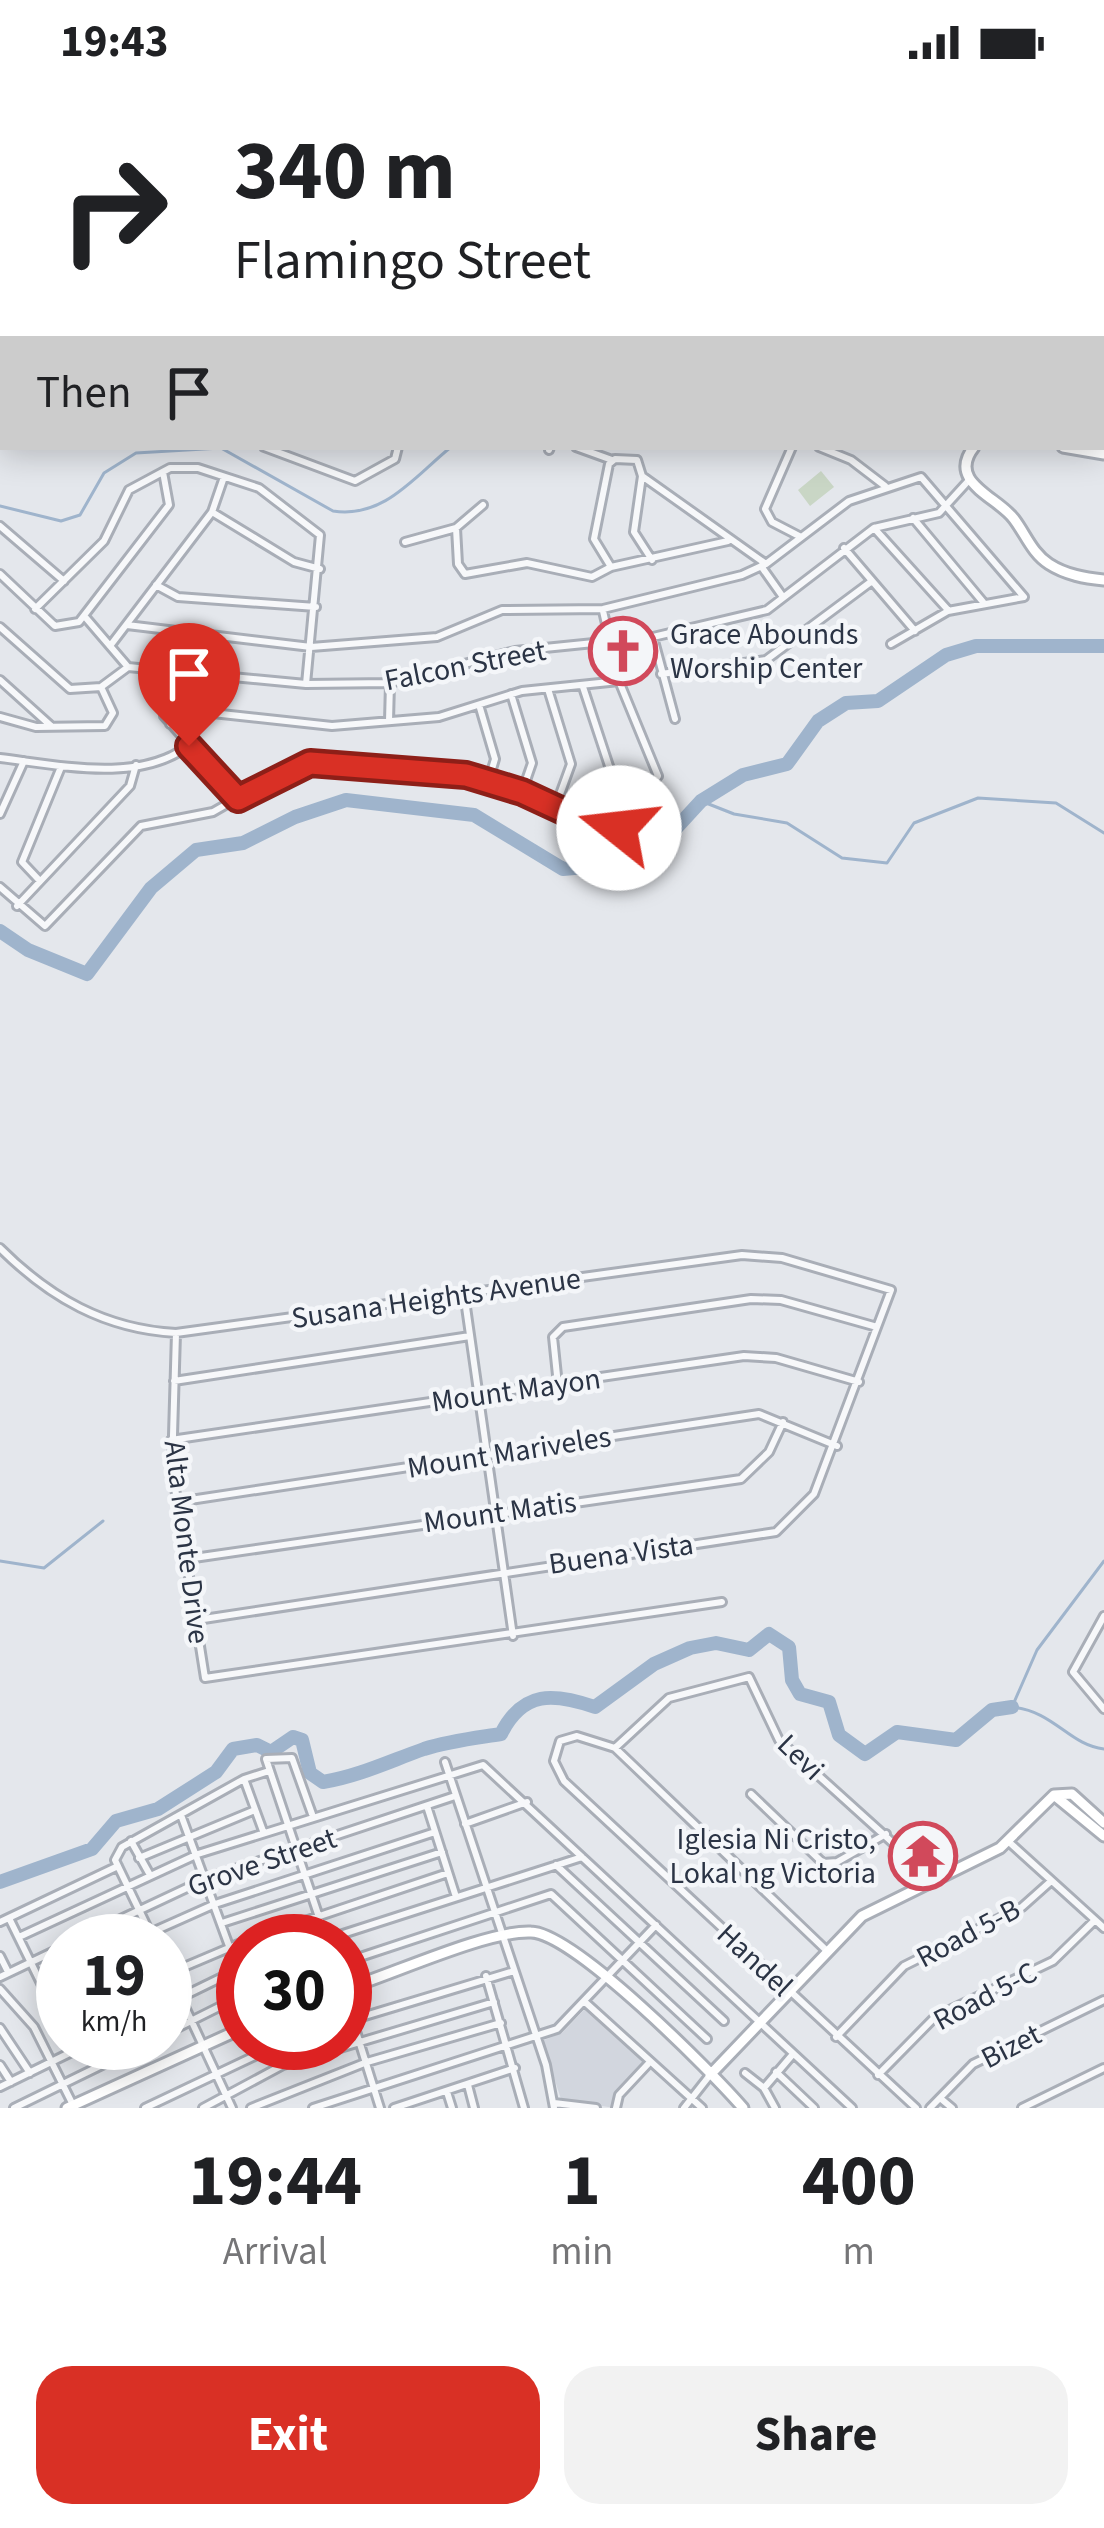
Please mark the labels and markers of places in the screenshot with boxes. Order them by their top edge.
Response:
place label: Grace Abounds Worship Center [670,613,863,690]
church icon: Grace Abounds Worship Center [588,616,658,686]
pin [138,623,240,746]
place label: Iglesia Ni Cristo, Lokal ng Victoria [670,1818,876,1895]
temple icon: Iglesia Ni Cristo, Lokal ng Victoria [888,1821,958,1891]

